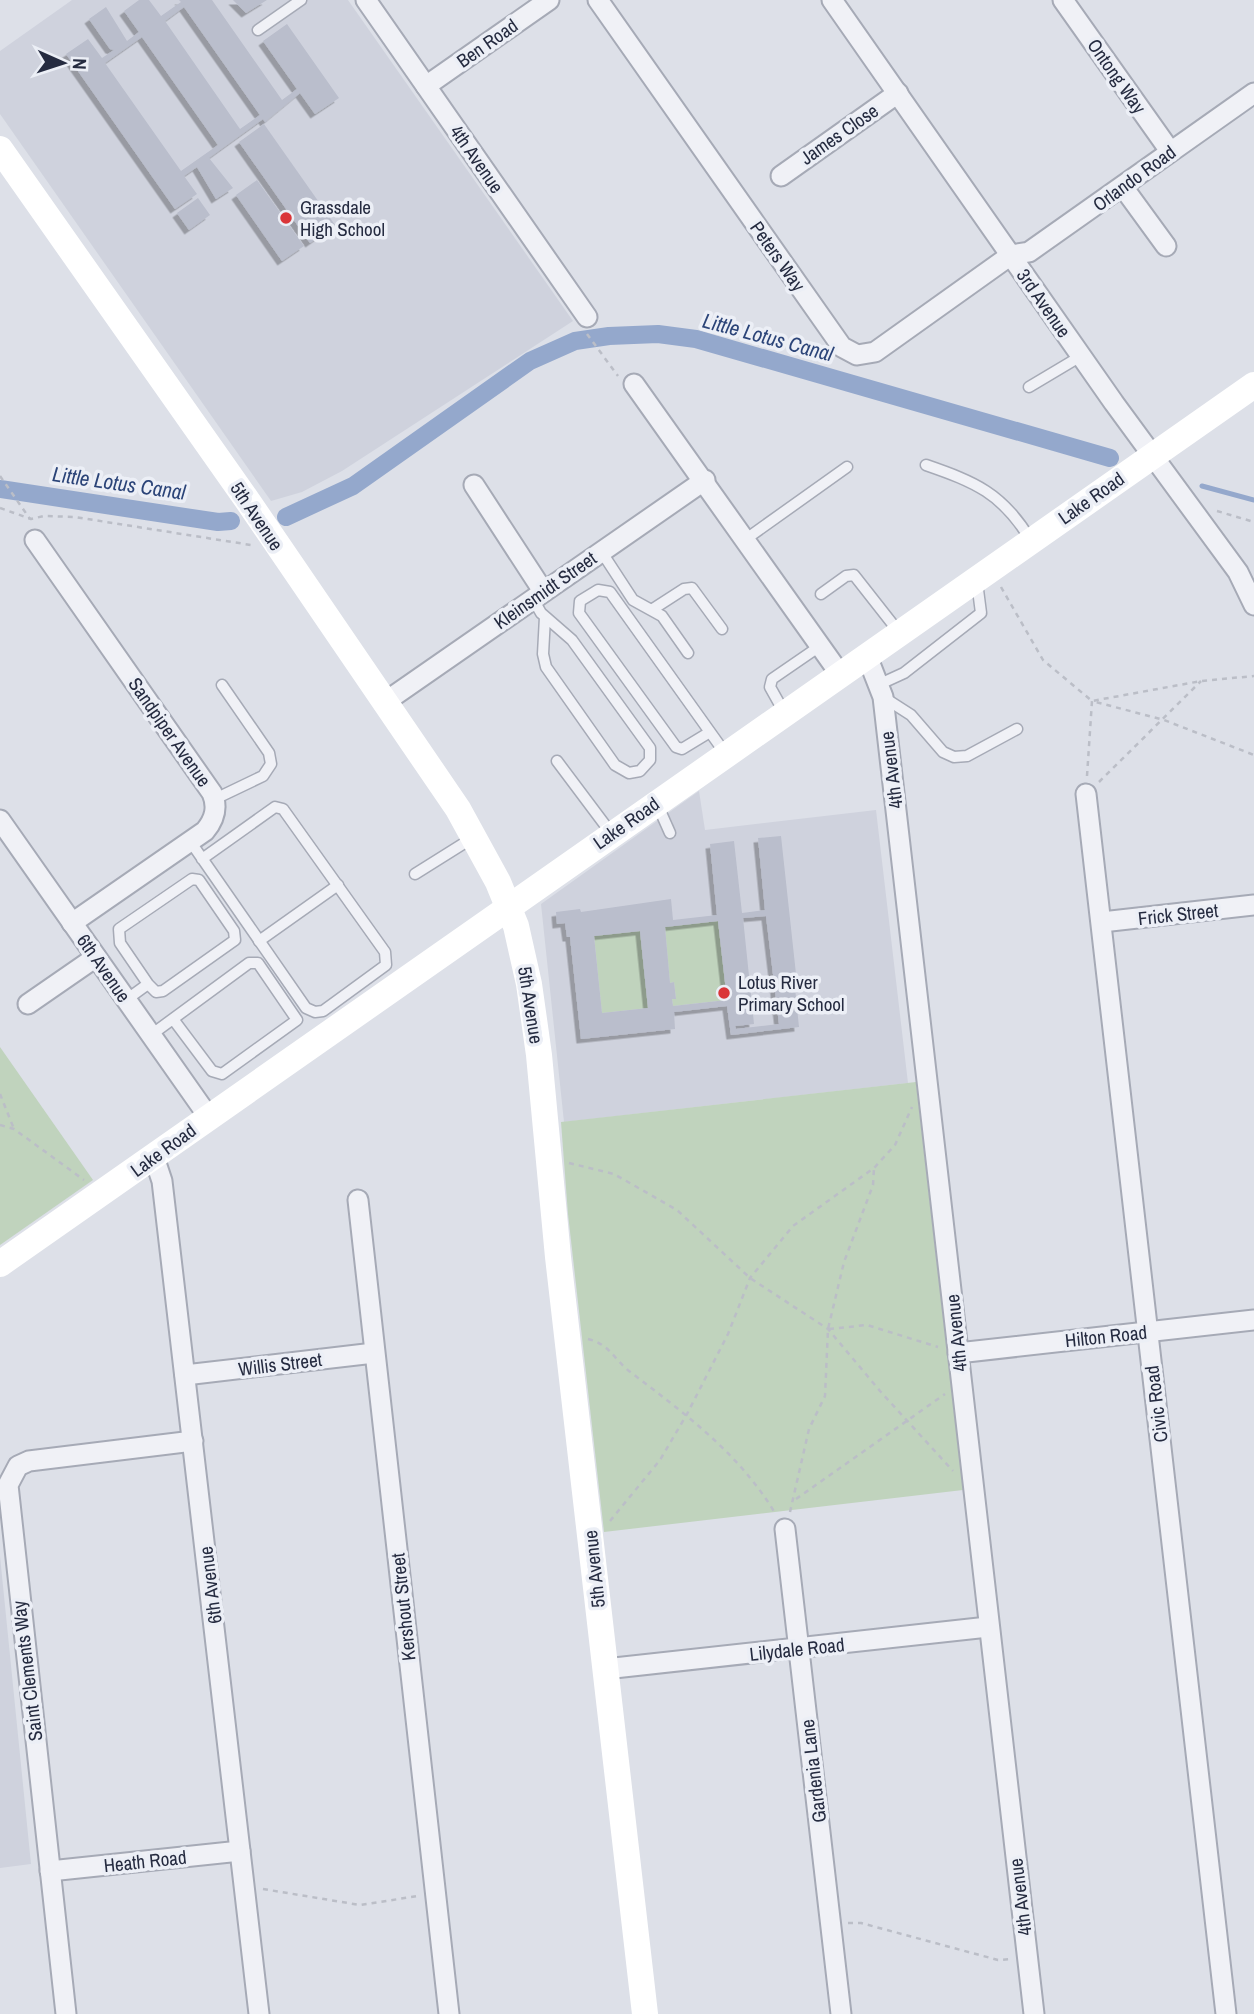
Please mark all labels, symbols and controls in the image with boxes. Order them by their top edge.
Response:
street label: Ben Road [451,12,523,74]
north arrow [28,28,98,98]
street label: Ontong Way [1082,33,1152,119]
text: N [67,58,93,70]
street label: James Close [795,98,883,170]
street label: 4th Avenue [444,120,510,198]
street label: Orlando Road [1087,139,1181,217]
place label: Grassdale High School [300,194,385,242]
marker: Grassdale High School [278,210,294,226]
street label: Peters Way [744,216,812,296]
street label: 3rd Avenue [1011,263,1077,343]
water label: Little Lotus Canal [700,306,838,369]
water label: Little Lotus Canal [51,459,189,507]
street label: Lake Road [1053,466,1129,530]
street label: 5th Avenue [224,477,290,555]
street label: Kleinsmidt Street [489,545,602,635]
street label: Sandpiper Avenue [123,672,217,792]
street label: 4th Avenue [873,730,909,810]
street label: Lake Road [588,791,664,855]
street label: Frick Street [1137,897,1220,931]
street label: 6th Avenue [71,929,137,1007]
street label: 5th Avenue [512,965,550,1045]
place label: Lotus River Primary School [738,969,845,1017]
marker: Lotus River Primary School [716,985,732,1001]
street label: Lake Road [125,1117,201,1183]
street label: 4th Avenue [939,1293,973,1373]
street label: Hilton Road [1064,1319,1148,1353]
street label: Willis Street [237,1346,324,1382]
street label: Civic Road [1138,1364,1174,1444]
street label: 5th Avenue [577,1529,611,1609]
street label: 6th Avenue [192,1545,228,1625]
street label: Kershout Street [384,1551,422,1662]
street label: Saint Clements Way [5,1599,49,1743]
street label: Lilydale Road [748,1631,846,1667]
street label: Gardenia Lane [794,1718,832,1824]
street label: Heath Road [102,1844,188,1878]
street label: 4th Avenue [1002,1857,1038,1937]

